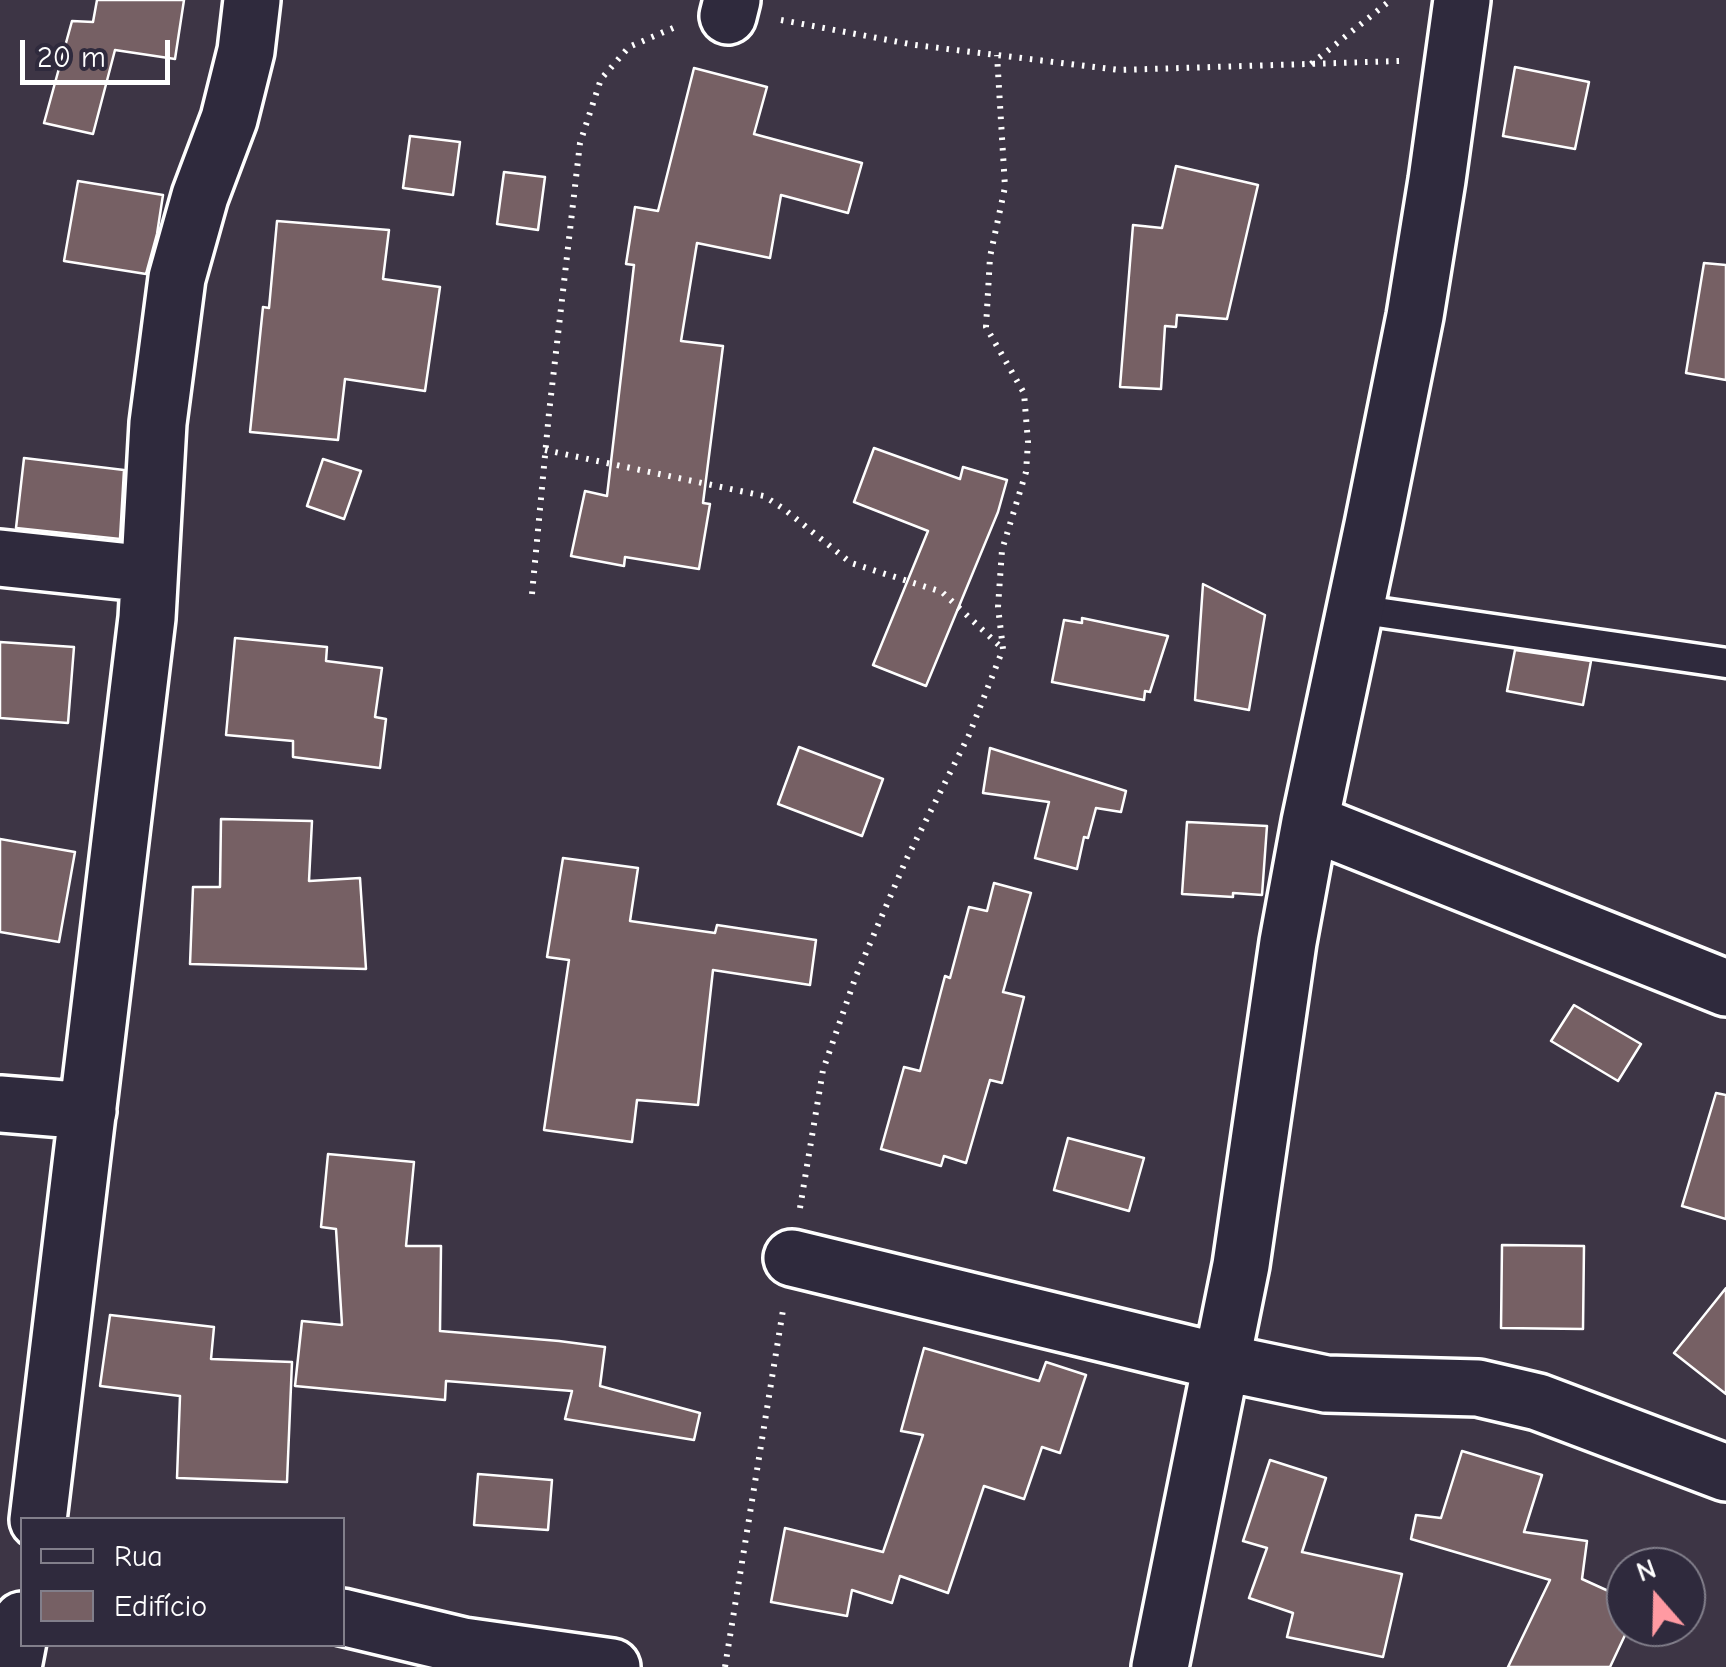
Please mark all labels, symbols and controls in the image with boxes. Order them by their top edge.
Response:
scale bar [25,20,175,82]
text: 20 m [37,40,106,75]
legend [20,1517,345,1647]
text: Rua [114,1539,163,1574]
north arrow [1606,1547,1706,1647]
text: N [1632,1553,1660,1589]
text: Edifício [114,1589,207,1624]

